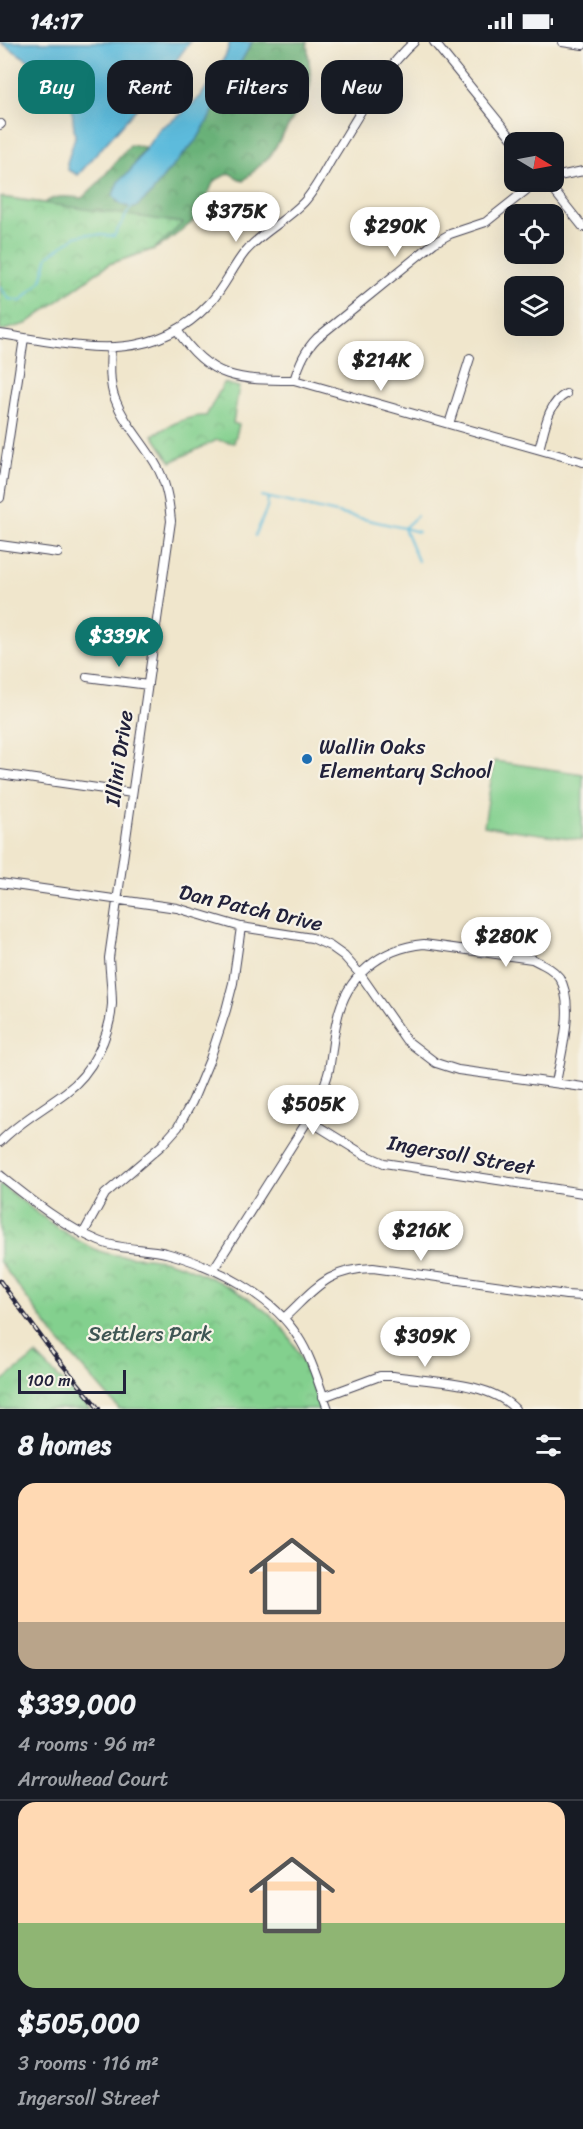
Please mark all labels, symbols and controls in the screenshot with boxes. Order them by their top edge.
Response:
text: 14:17 [30,2,82,41]
chip: Buy [18,60,95,114]
chip: Rent [107,60,193,114]
chip: Filters [205,60,309,114]
chip: New [321,60,403,114]
north arrow [504,132,564,192]
map controls [504,132,564,336]
pin: $375K [194,192,278,243]
text: $375K [206,194,266,229]
button: locate [504,204,564,264]
pin: $290K [353,207,437,258]
text: $290K [364,209,426,244]
button: layers [504,276,564,336]
pin: $214K [339,341,423,392]
text: $214K [352,343,410,378]
pin: $339K [77,617,161,668]
text: $339K [89,619,149,654]
street label: Illini Drive [93,707,145,809]
place label: Wallin Oaks Elementary School [319,728,493,790]
marker: Wallin Oaks Elementary School [300,752,314,766]
street label: Dan Patch Drive [175,873,327,943]
pin: $280K [464,917,548,968]
text: $280K [475,919,537,954]
pin: $505K [271,1085,355,1136]
text: $505K [282,1087,344,1122]
street label: Ingersoll Street [384,1123,539,1187]
pin: $216K [379,1211,463,1262]
text: $216K [392,1213,450,1248]
park label: Settlers Park [88,1315,212,1353]
pin: $309K [383,1317,467,1368]
text: $309K [394,1319,456,1354]
text: 100 m [27,1366,71,1395]
scale bar [18,1367,126,1394]
text: 8 homes [18,1422,111,1468]
icon: filters [532,1429,565,1462]
icon: home [238,1522,346,1630]
text: $339,000 [18,1681,136,1727]
text: 4 rooms · 96 m² [18,1727,156,1762]
text: Arrowhead Court [18,1762,168,1797]
icon: home [238,1841,346,1949]
text: $505,000 [18,2000,140,2046]
text: 3 rooms · 116 m² [18,2046,159,2081]
text: Ingersoll Street [18,2081,159,2116]

